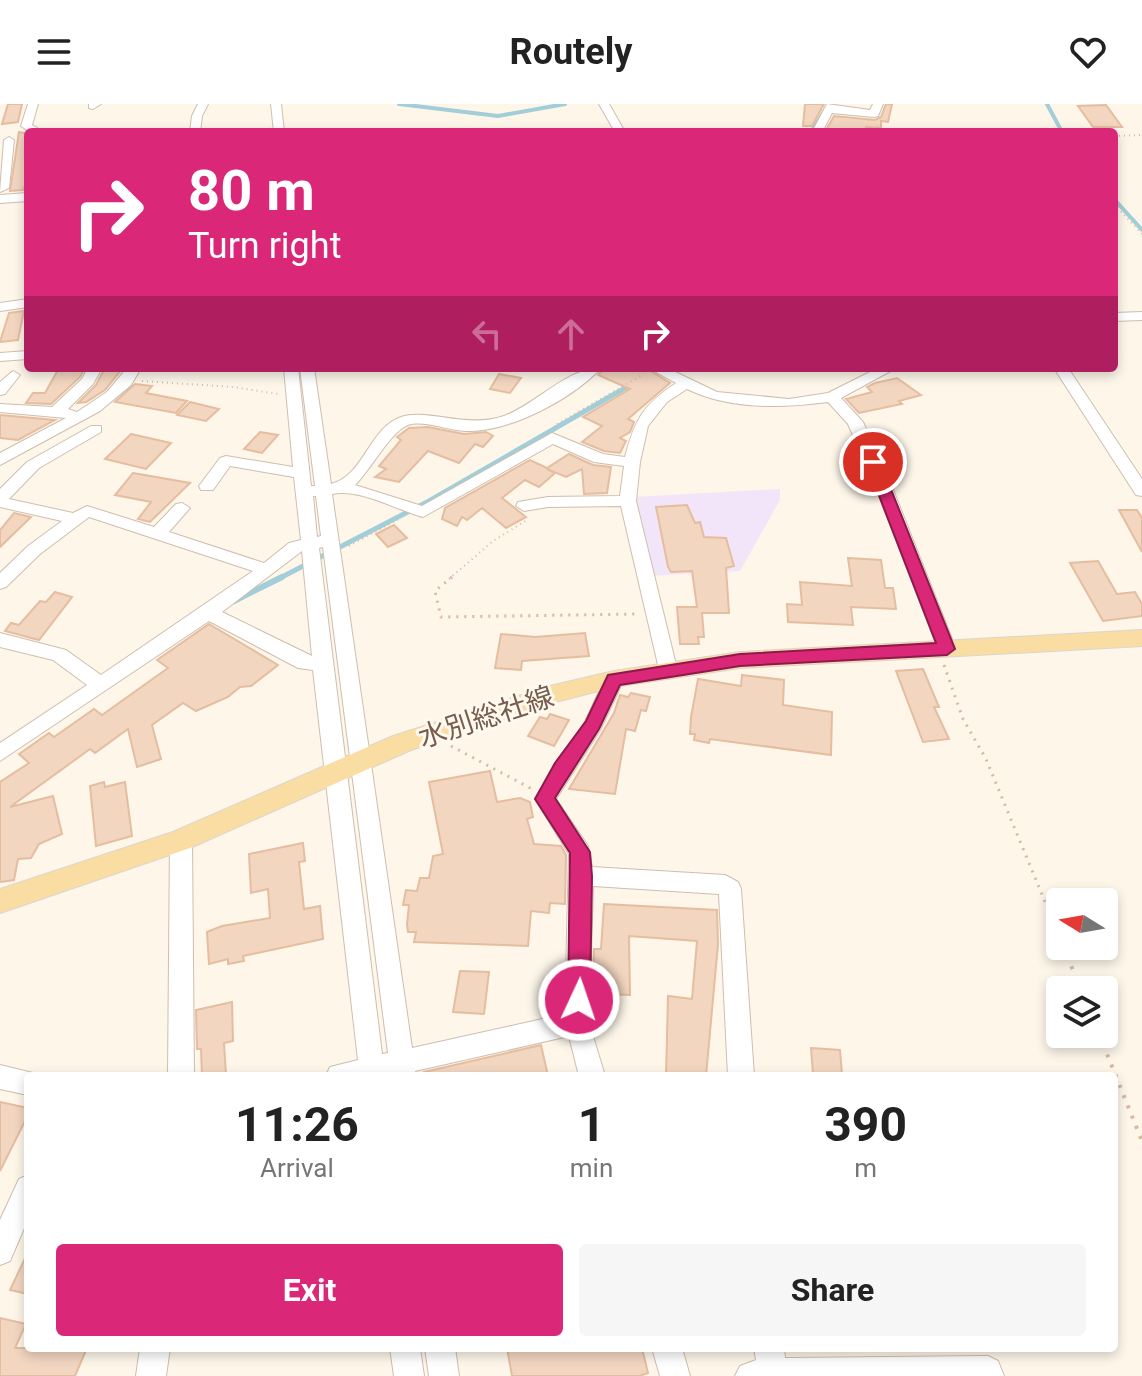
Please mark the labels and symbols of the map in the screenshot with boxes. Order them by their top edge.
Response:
pin [839,428,907,496]
street label: 水別総社線 [414,680,558,754]
north arrow [1046,888,1118,960]
position arrow [537,958,621,1042]

